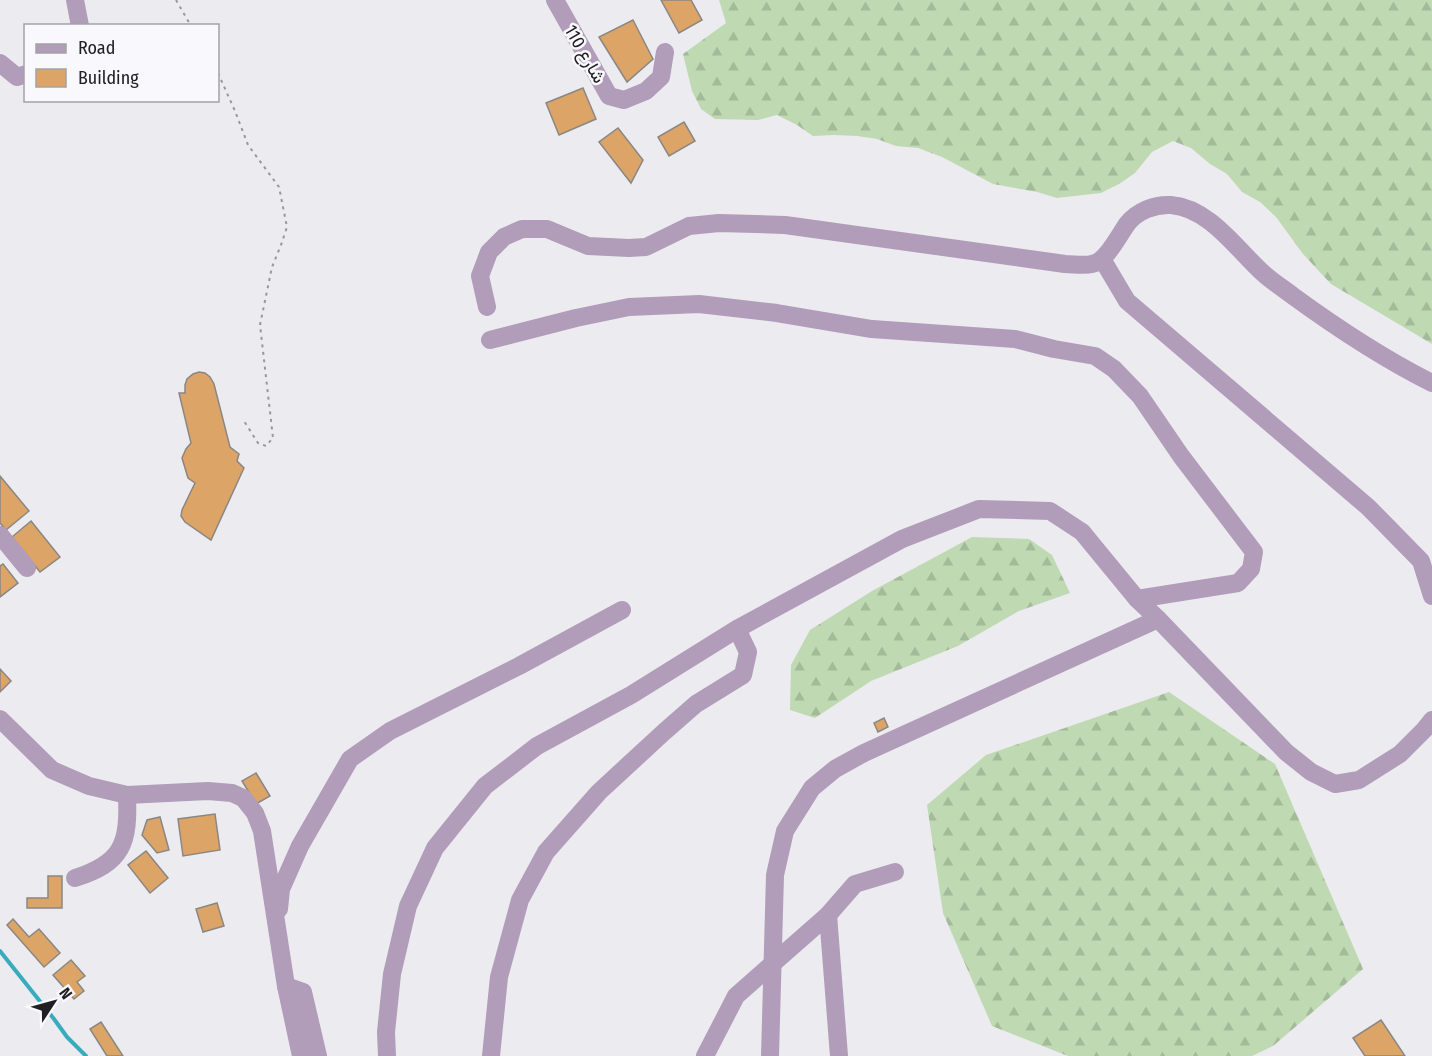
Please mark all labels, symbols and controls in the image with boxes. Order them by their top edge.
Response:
street label: شارع 110 [559,21,610,88]
legend [24,24,219,102]
text: Road [78,37,115,59]
text: Building [78,67,139,89]
north arrow [24,972,84,1032]
text: N [55,984,76,1003]

